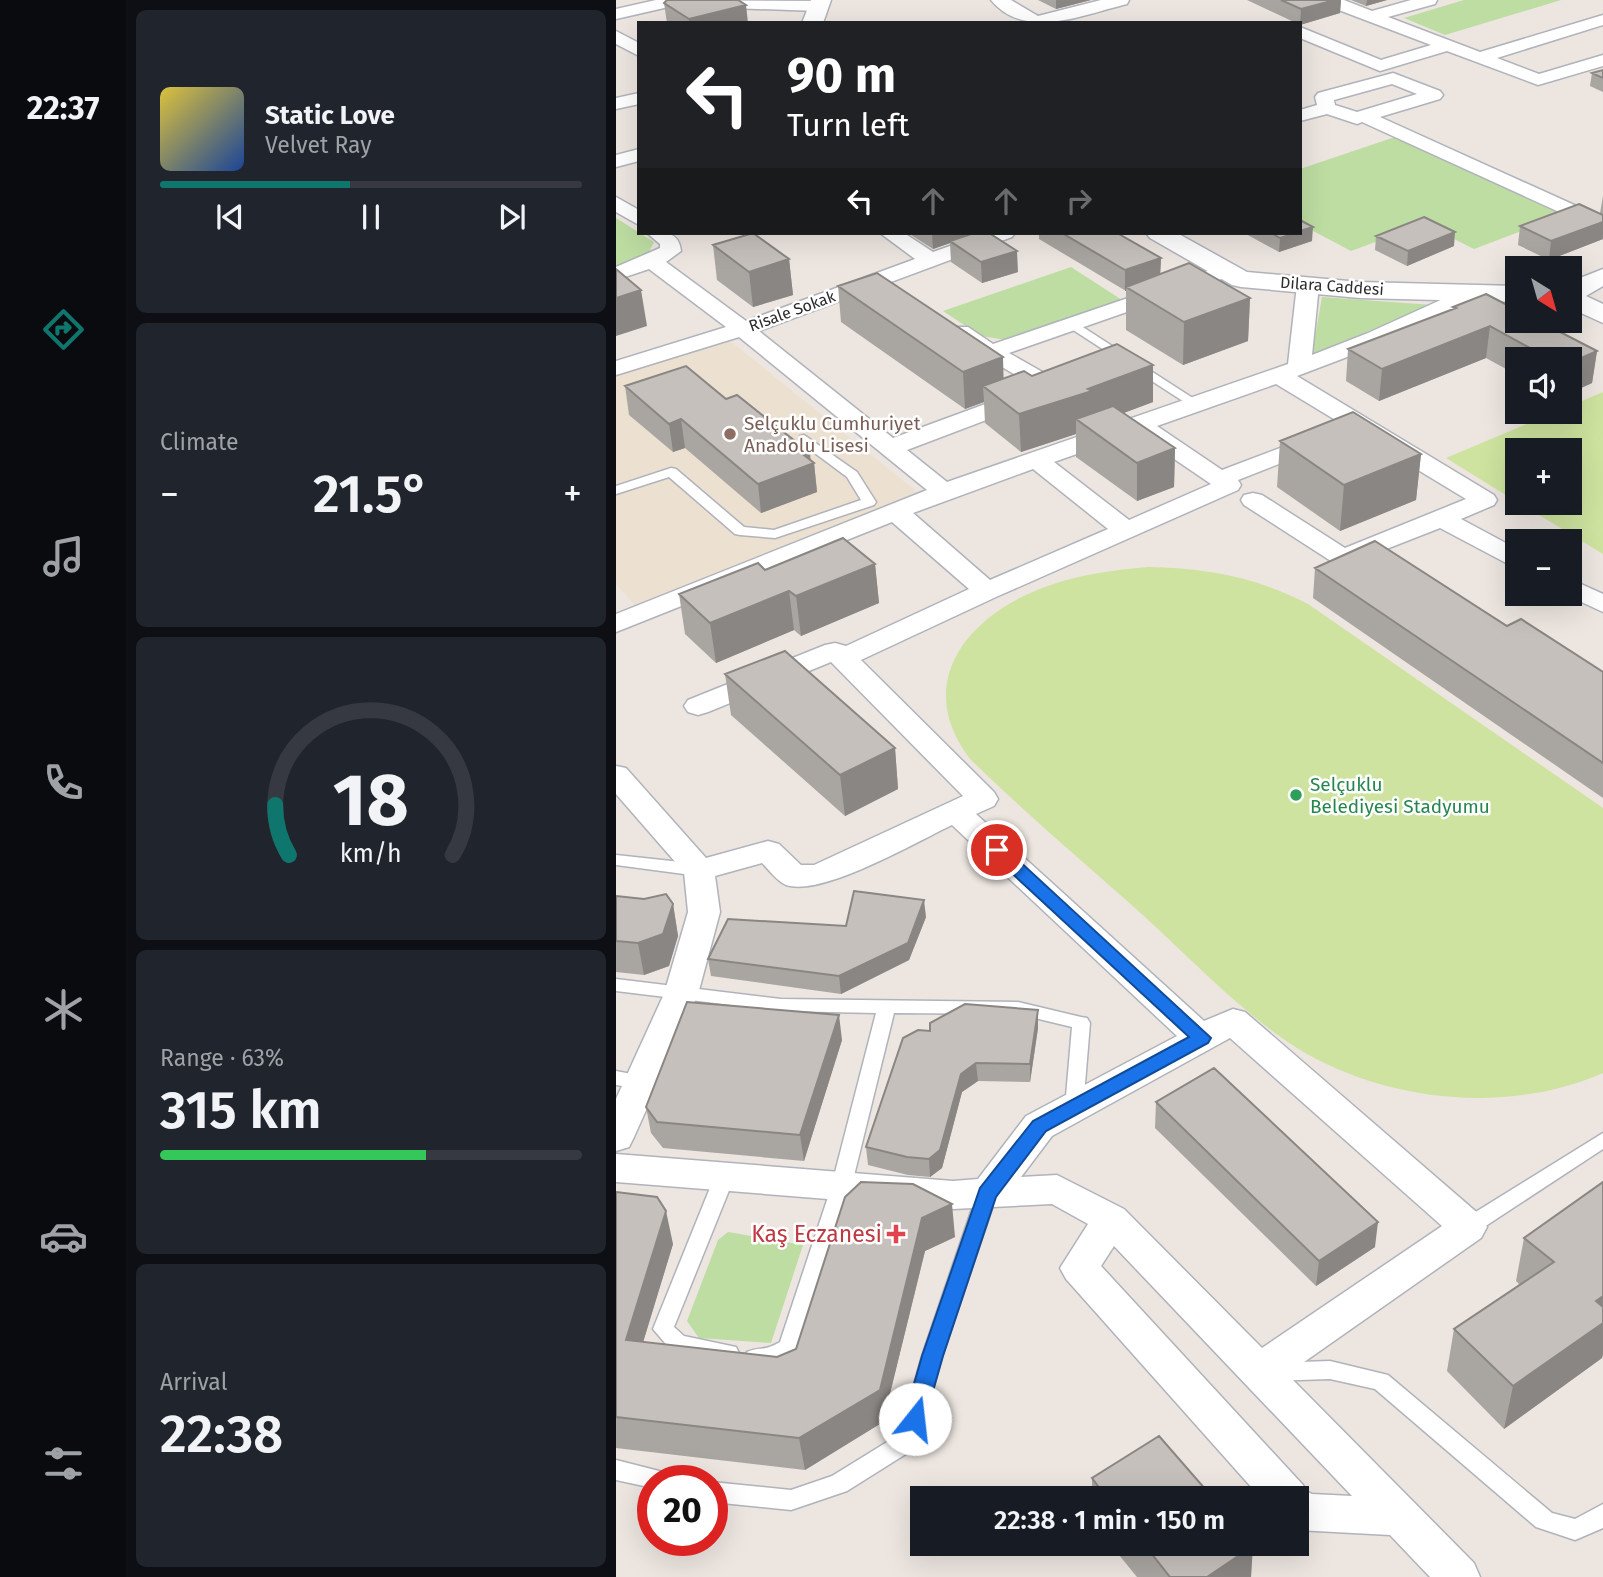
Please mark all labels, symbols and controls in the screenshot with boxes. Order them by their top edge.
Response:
text: 90 m [787,46,896,105]
icon: left [672,49,763,140]
text: 22:37 [27,89,99,127]
text: Static Love [265,100,395,131]
text: Turn left [787,106,909,144]
text: Velvet Ray [265,131,372,159]
icon: left [841,182,879,220]
icon: ahead [914,182,952,220]
icon: ahead [987,182,1025,220]
icon: right [1060,182,1098,220]
icon: previous [211,198,249,236]
icon: pause [352,198,390,236]
icon: next [493,198,531,236]
north arrow [1505,256,1582,332]
map controls [1505,256,1582,606]
street label: Dilara Caddesi [1279,273,1385,299]
street label: Risale Sokak [746,286,839,335]
icon: directions [39,305,88,354]
button: sound [1505,347,1582,424]
place label: Selçuklu Cumhuriyet Anadolu Lisesi [744,412,921,457]
marker: Selçuklu Cumhuriyet Anadolu Lisesi [722,426,738,442]
text: Climate [160,428,239,456]
button: + [1505,438,1582,515]
text: 21.5° [313,463,429,526]
text: − [160,471,179,517]
text: + [563,471,582,517]
button: − [1505,529,1582,606]
icon: music [39,532,88,581]
text: 18 [333,757,409,844]
icon: phone [39,758,88,807]
place label: Selçuklu Belediyesi Stadyumu [1310,773,1490,818]
marker: Selçuklu Belediyesi Stadyumu [1288,787,1304,803]
pin [967,820,1027,880]
icon: arrive [978,831,1016,869]
text: km/h [340,838,402,868]
icon: climate [39,985,88,1034]
text: Range · 63% [160,1044,284,1072]
text: 315 km [160,1079,322,1142]
icon: car [39,1212,88,1261]
place label: Kaş Eczanesi [751,1220,882,1248]
marker: Kaş Eczanesi [888,1226,904,1242]
text: Arrival [160,1368,227,1396]
position arrow [878,1382,952,1456]
text: 22:38 [160,1403,283,1466]
icon: filters [39,1439,88,1488]
speed limit sign: 20 [637,1465,728,1556]
text: 22:38 · 1 min · 150 m [994,1505,1225,1536]

